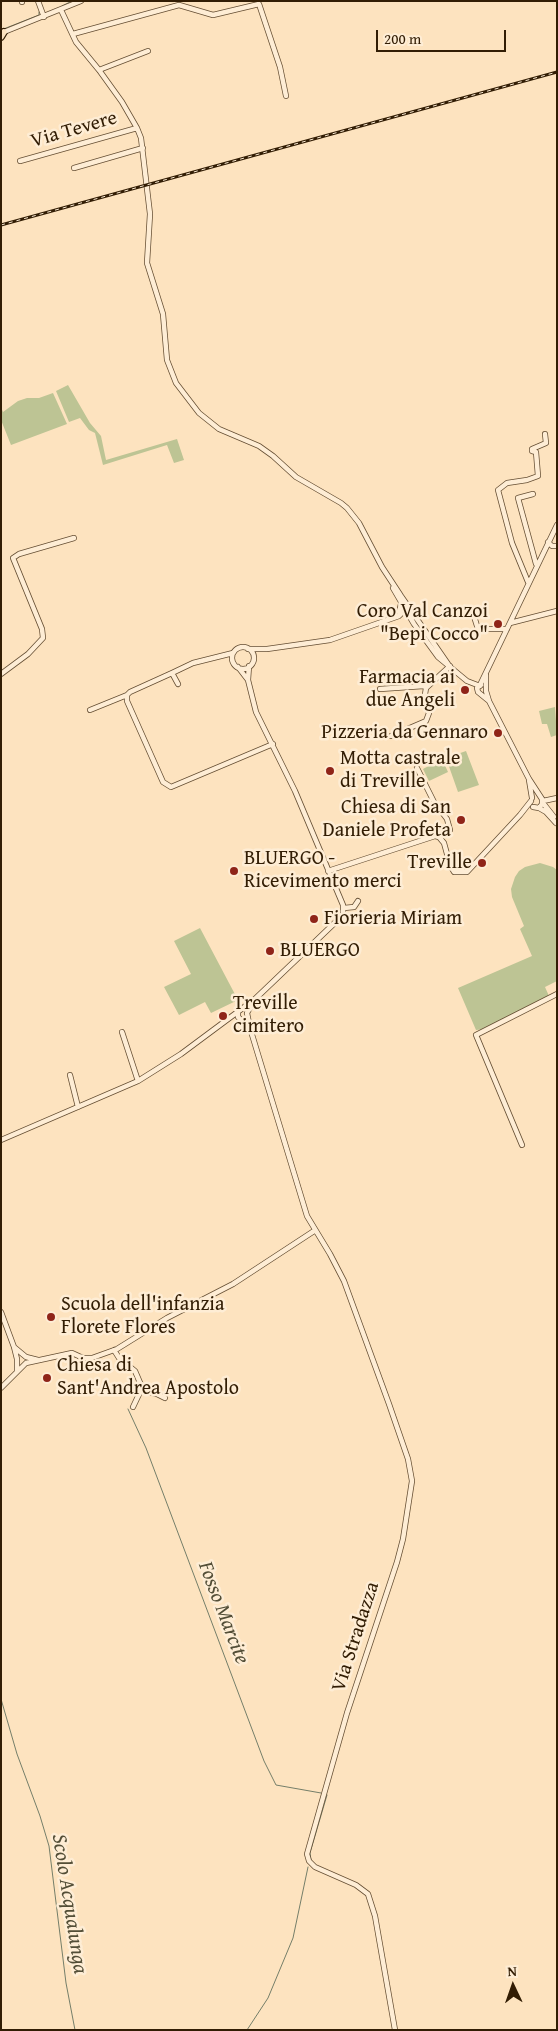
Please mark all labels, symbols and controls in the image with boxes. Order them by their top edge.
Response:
scale bar [378,20,508,52]
text: 200 m [384,28,421,49]
street label: Via Tevere [28,106,120,154]
place label: Coro Val Canzoi "Bepi Cocco" [357,600,488,647]
marker: Coro Val Canzoi "Bepi Cocco" [492,618,504,630]
place label: Farmacia ai due Angeli [359,666,455,713]
marker: Farmacia ai due Angeli [459,684,471,696]
place label: Pizzeria da Gennaro [321,721,488,745]
marker: Pizzeria da Gennaro [492,727,504,739]
place label: Motta castrale di Treville [340,747,460,794]
marker: Motta castrale di Treville [324,765,336,777]
place label: Chiesa di San Daniele Profeta [323,796,451,843]
marker: Chiesa di San Daniele Profeta [455,814,467,826]
place label: BLUERGO - Ricevimento merci [244,847,402,894]
place label: Treville [407,851,472,875]
marker: Treville [476,857,488,869]
marker: BLUERGO - Ricevimento merci [228,865,240,877]
place label: Fiorieria Miriam [324,907,462,931]
marker: Fiorieria Miriam [308,913,320,925]
place label: BLUERGO [280,939,360,963]
marker: BLUERGO [264,945,276,957]
place label: Treville cimitero [233,992,304,1039]
marker: Treville cimitero [217,1010,229,1022]
place label: Scuola dell'infanzia Florete Flores [61,1293,224,1340]
marker: Scuola dell'infanzia Florete Flores [45,1311,57,1323]
place label: Chiesa di Sant'Andrea Apostolo [57,1354,239,1401]
marker: Chiesa di Sant'Andrea Apostolo [41,1372,53,1384]
water label: Fosso Marcite [192,1558,254,1668]
street label: Via Stradazza [327,1579,385,1695]
water label: Scolo Acqualunga [46,1832,92,1976]
north arrow [488,1961,538,2011]
text: N [507,1961,517,1981]

